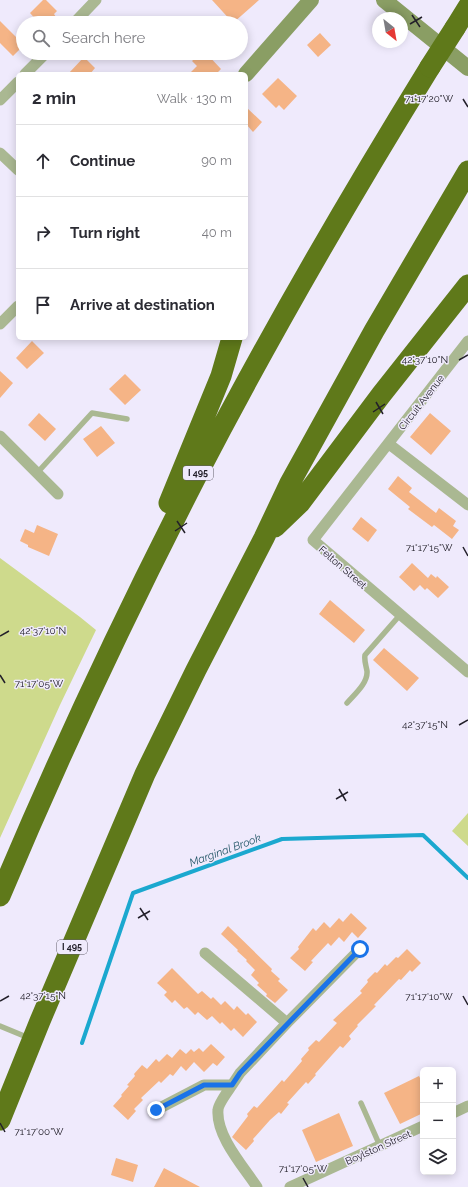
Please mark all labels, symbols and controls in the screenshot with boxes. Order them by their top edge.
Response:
north arrow [372,12,408,48]
search box [16,16,248,60]
icon: search [30,27,52,49]
text: Search here [62,29,145,47]
text: 2 min [32,88,76,108]
text: Walk · 130 m [157,91,232,106]
text: 71°17'20"W [405,93,454,104]
icon: ahead [32,150,54,172]
text: Continue [70,152,135,170]
text: 90 m [201,153,232,168]
icon: right [32,222,54,244]
text: Turn right [70,224,140,242]
text: 40 m [202,225,232,240]
icon: arrive [32,294,54,316]
text: Arrive at destination [70,296,215,314]
text: 42°37'10"N [402,354,448,365]
street label: Circuit Avenue [397,373,446,432]
road number: I 495 [183,466,213,480]
text: 71°17'15"W [406,542,453,553]
street label: Felton Street [317,544,369,591]
text: 42°37'10"N [20,625,66,636]
text: 71°17'05"W [15,678,64,689]
text: 42°37'15"N [402,719,448,730]
water label: Marginal Brook [187,831,263,869]
road number: I 495 [57,940,87,954]
route start [351,940,369,958]
text: 42°37'15"N [20,990,66,1001]
text: 71°17'10"W [405,991,453,1002]
map controls [420,1067,456,1175]
button: + [420,1067,456,1103]
route end [147,1101,165,1119]
button: − [420,1103,456,1139]
text: 71°17'00"W [14,1126,64,1137]
street label: Boylston Street [344,1128,413,1167]
button: layers [420,1139,456,1175]
text: 71°17'05"W [279,1163,328,1174]

